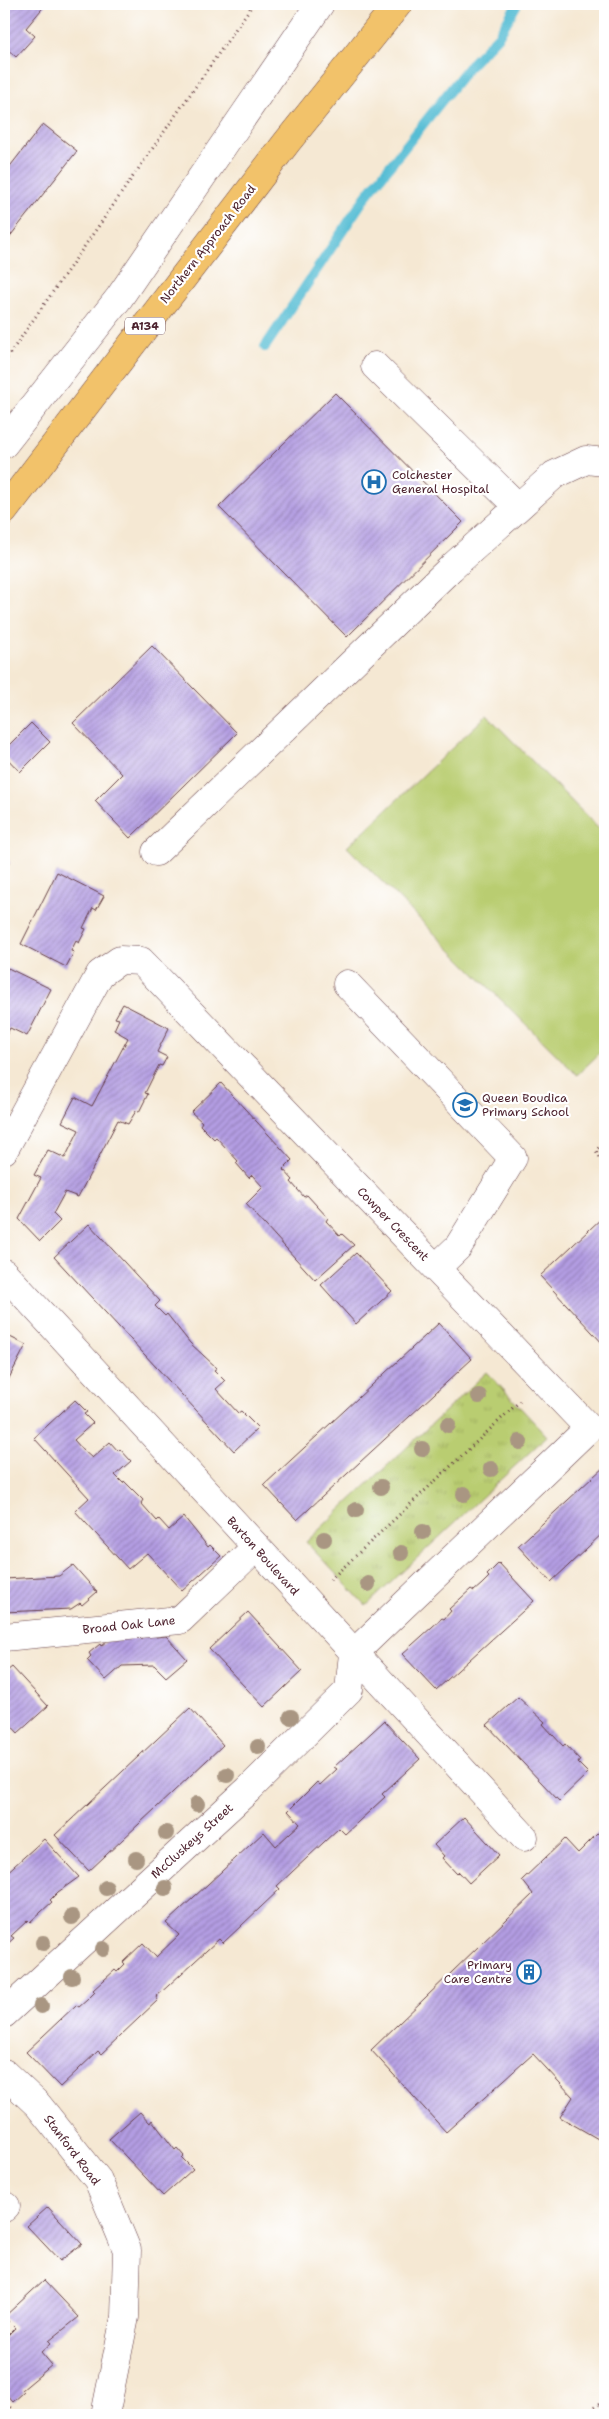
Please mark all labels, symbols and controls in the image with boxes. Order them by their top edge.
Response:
street label: Northern Approach Road [157,181,260,307]
road number: A134 [125,318,165,334]
place label: Colchester General Hospital [392,467,489,497]
hospital icon: Colchester General Hospital [361,469,387,495]
place label: Queen Boudica Primary School [482,1090,569,1120]
school or university icon: Queen Boudica Primary School [452,1092,478,1118]
street label: Cowper Crescent [354,1184,432,1264]
street label: Barton Boulevard [223,1513,303,1599]
street label: Broad Oak Lane [82,1612,176,1638]
street label: McCluskeys Street [147,1800,237,1882]
place label: Primary Care Centre [444,1957,512,1987]
building icon: Primary Care Centre [516,1959,542,1985]
street label: Stanford Road [40,2111,104,2189]

